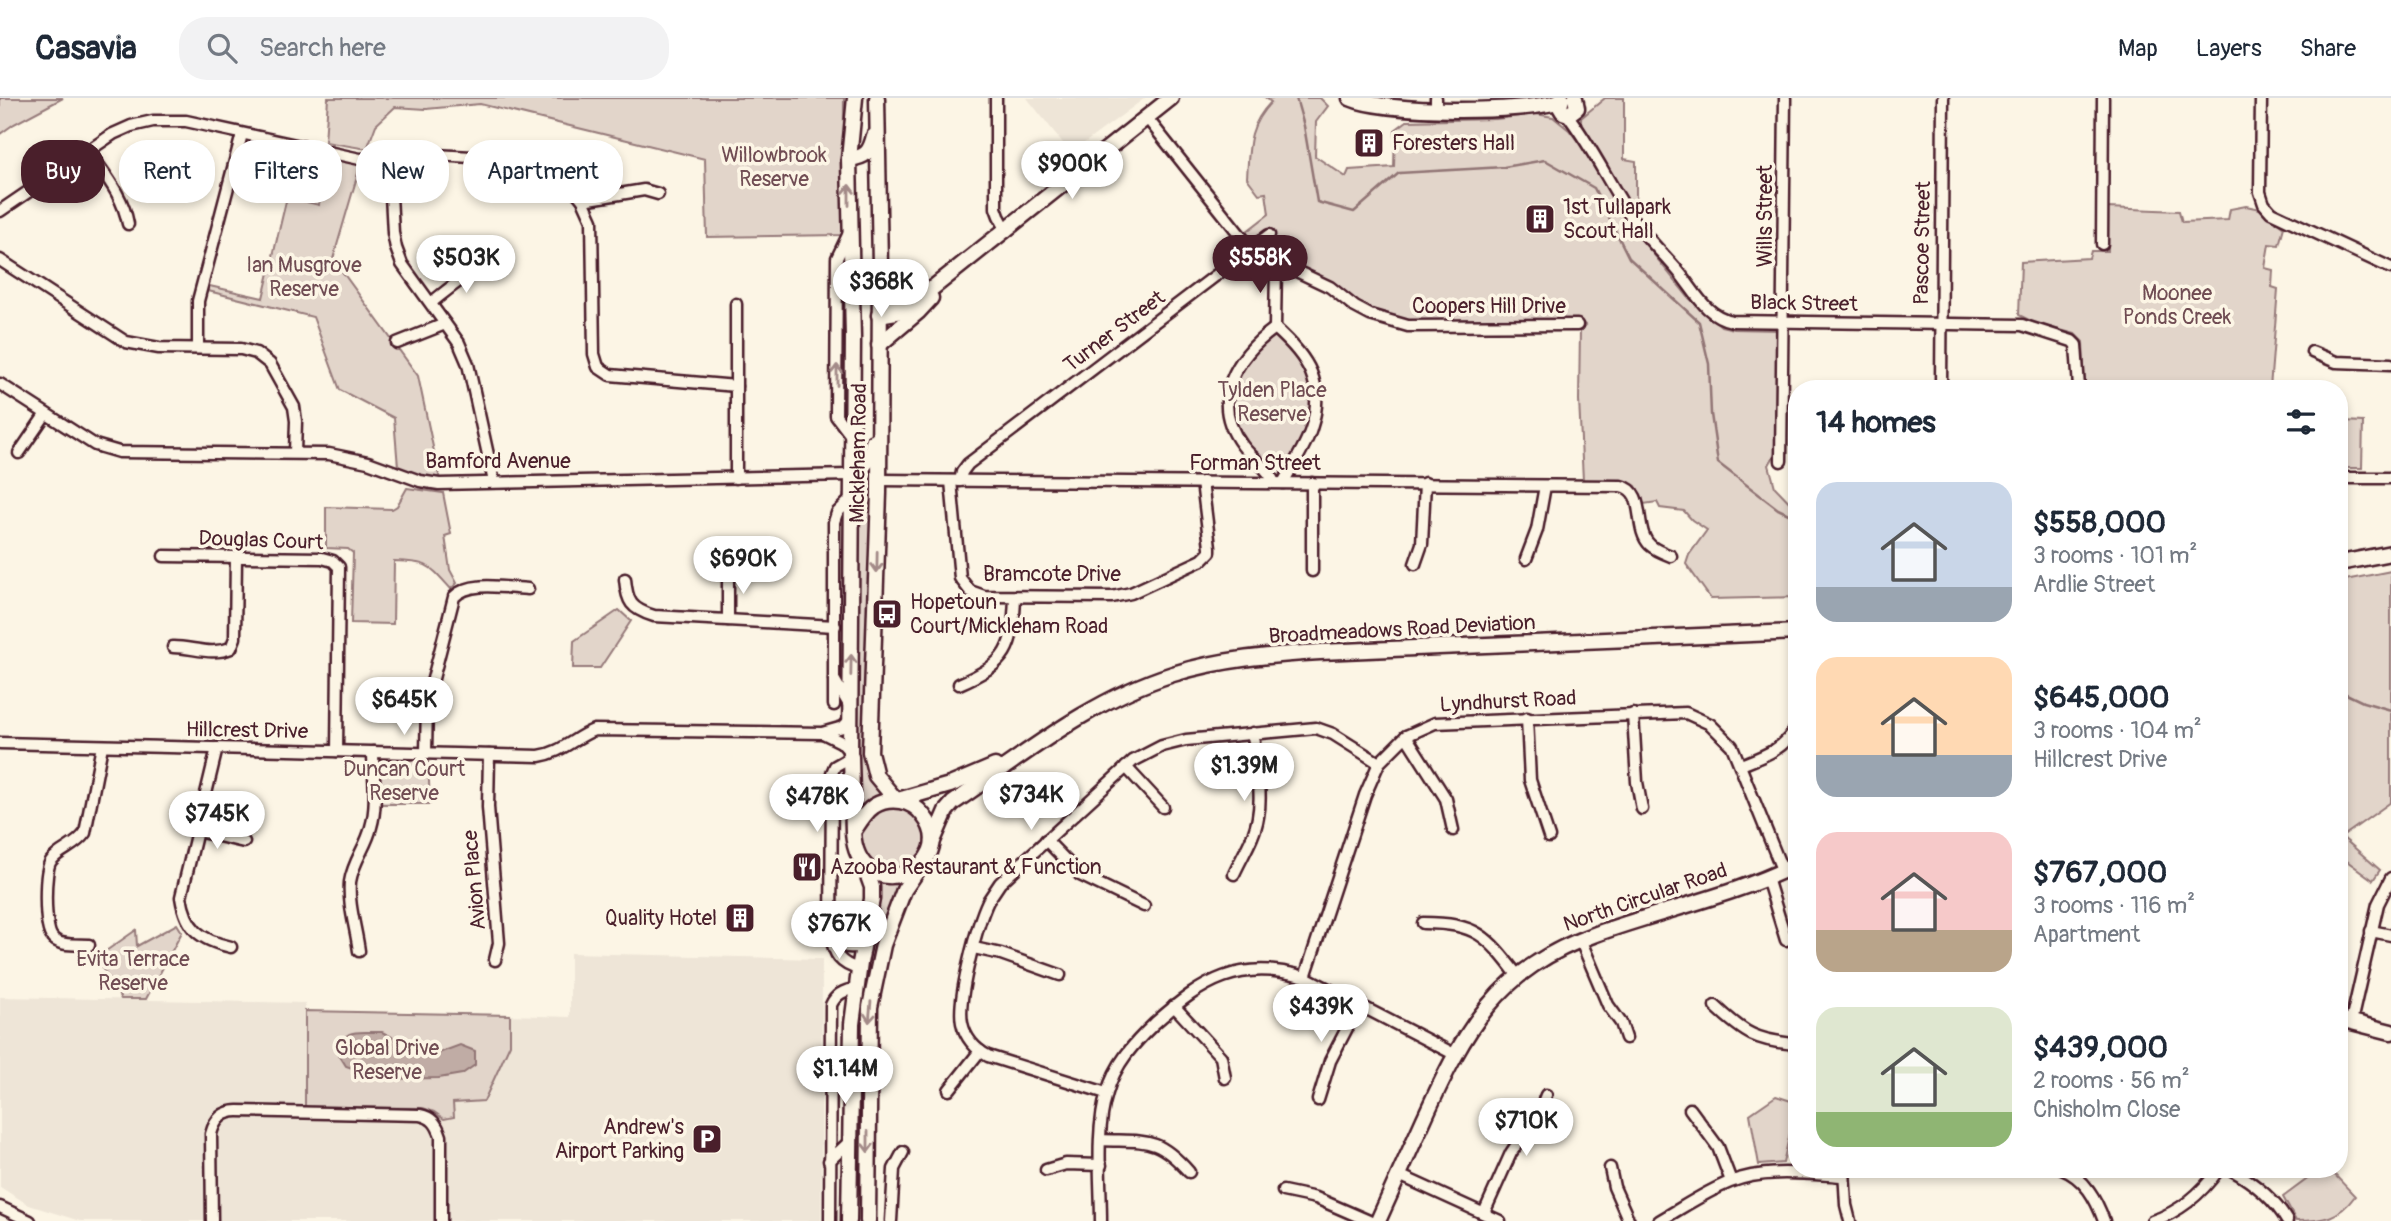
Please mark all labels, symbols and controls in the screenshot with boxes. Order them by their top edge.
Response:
search box [179,17,669,80]
text: Casavia [35,28,137,69]
icon: search [203,29,241,67]
text: Search here [259,32,386,64]
text: Map [2118,34,2158,63]
text: Layers [2196,34,2262,63]
text: Share [2300,34,2356,63]
building icon: Foresters Hall [1352,126,1386,160]
place label: Foresters Hall [1392,130,1515,157]
chip: Buy [21,140,105,203]
chip: Rent [119,140,215,203]
chip: Filters [229,140,342,203]
chip: New [356,140,449,203]
chip: Apartment [463,140,623,203]
pin: $900K [1023,141,1121,201]
park label: Willowbrook Reserve [721,142,827,193]
text: $900K [1037,149,1107,178]
street label: Wills Street [1752,164,1779,267]
street label: Pascoe Street [1908,180,1937,305]
one-way arrow [842,184,856,207]
place label: 1st Tullapark Scout Hall [1563,194,1671,245]
building icon: 1st Tullapark Scout Hall [1523,202,1557,236]
pin: $503K [417,236,515,295]
pin: $558K [1211,236,1309,295]
text: $503K [432,243,500,272]
text: $558K [1229,243,1291,272]
park label: Ian Musgrove Reserve [246,252,362,303]
pin: $368K [832,260,930,319]
text: $368K [849,267,913,296]
park label: Moonee Ponds Creek [2123,280,2231,331]
street label: Turner Street [1058,284,1171,378]
street label: Black Street [1750,289,1859,318]
street label: Coopers Hill Drive [1412,293,1567,320]
one-way arrow [830,363,843,386]
park label: Tylden Place Reserve [1217,377,1327,428]
street label: Mickleham Road [844,383,873,523]
icon: filters [2282,403,2320,441]
text: 14 homes [1816,404,1936,441]
street label: Bamford Avenue [425,448,571,475]
street label: Forman Street [1189,450,1321,477]
text: $558,000 [2033,504,2166,541]
icon: home [1872,510,1956,594]
street label: Douglas Court [198,525,324,556]
pin: $690K [694,536,792,596]
text: 3 rooms · 101 m² [2033,541,2197,570]
text: $690K [709,544,777,573]
one-way arrow [870,550,884,573]
street label: Bramcote Drive [983,561,1122,588]
text: Ardlie Street [2033,570,2155,599]
place label: Hopetoun Court/Mickleham Road [910,589,1108,640]
bus stop icon: Hopetoun Court/Mickleham Road [870,597,904,631]
street label: Broadmeadows Road Deviation [1268,609,1536,650]
one-way arrow [844,653,858,676]
pin: $645K [355,678,453,737]
text: $645,000 [2033,679,2169,716]
street label: Lyndhurst Road [1439,684,1577,719]
text: $645K [371,685,437,714]
icon: home [1872,685,1956,769]
street label: Hillcrest Drive [186,716,309,745]
text: 3 rooms · 104 m² [2033,716,2202,745]
pin: $1.39M [1187,744,1301,803]
text: Hillcrest Drive [2033,745,2167,774]
text: $1.39M [1210,751,1278,780]
park label: Duncan Court Reserve [343,756,466,807]
pin: $734K [982,772,1080,832]
pin: $478K [768,774,866,834]
text: $734K [999,780,1063,809]
text: $478K [785,782,849,811]
pin: $745K [168,792,266,851]
text: $745K [185,799,249,828]
street label: Avion Place [457,828,492,931]
restaurant icon: Azooba Restaurant & Function [790,850,824,884]
place label: Azooba Restaurant & Function [830,854,1102,881]
text: $767,000 [2033,854,2167,891]
street label: North Circular Road [1560,857,1731,938]
icon: home [1872,860,1956,944]
text: 3 rooms · 116 m² [2033,891,2195,920]
building icon: Quality Hotel [723,901,757,935]
pin: $767K [790,902,888,961]
place label: Quality Hotel [605,905,717,932]
text: $767K [807,909,871,938]
text: Apartment [2033,920,2140,949]
park label: Evita Terrace Reserve [76,946,190,997]
pin: $439K [1272,984,1370,1044]
text: $439K [1289,992,1353,1021]
one-way arrow [863,1000,876,1022]
text: $439,000 [2033,1029,2168,1066]
park label: Global Drive Reserve [335,1035,440,1086]
icon: home [1872,1035,1956,1119]
pin: $1.14M [788,1046,902,1106]
text: $1.14M [812,1054,878,1083]
text: 2 rooms · 56 m² [2033,1066,2190,1095]
text: Chisholm Close [2033,1095,2180,1124]
pin: $710K [1477,1098,1575,1158]
text: $710K [1494,1106,1558,1135]
place label: Andrew's Airport Parking [555,1114,685,1165]
parking icon: Andrew's Airport Parking [690,1122,724,1156]
one-way arrow [861,1130,875,1153]

